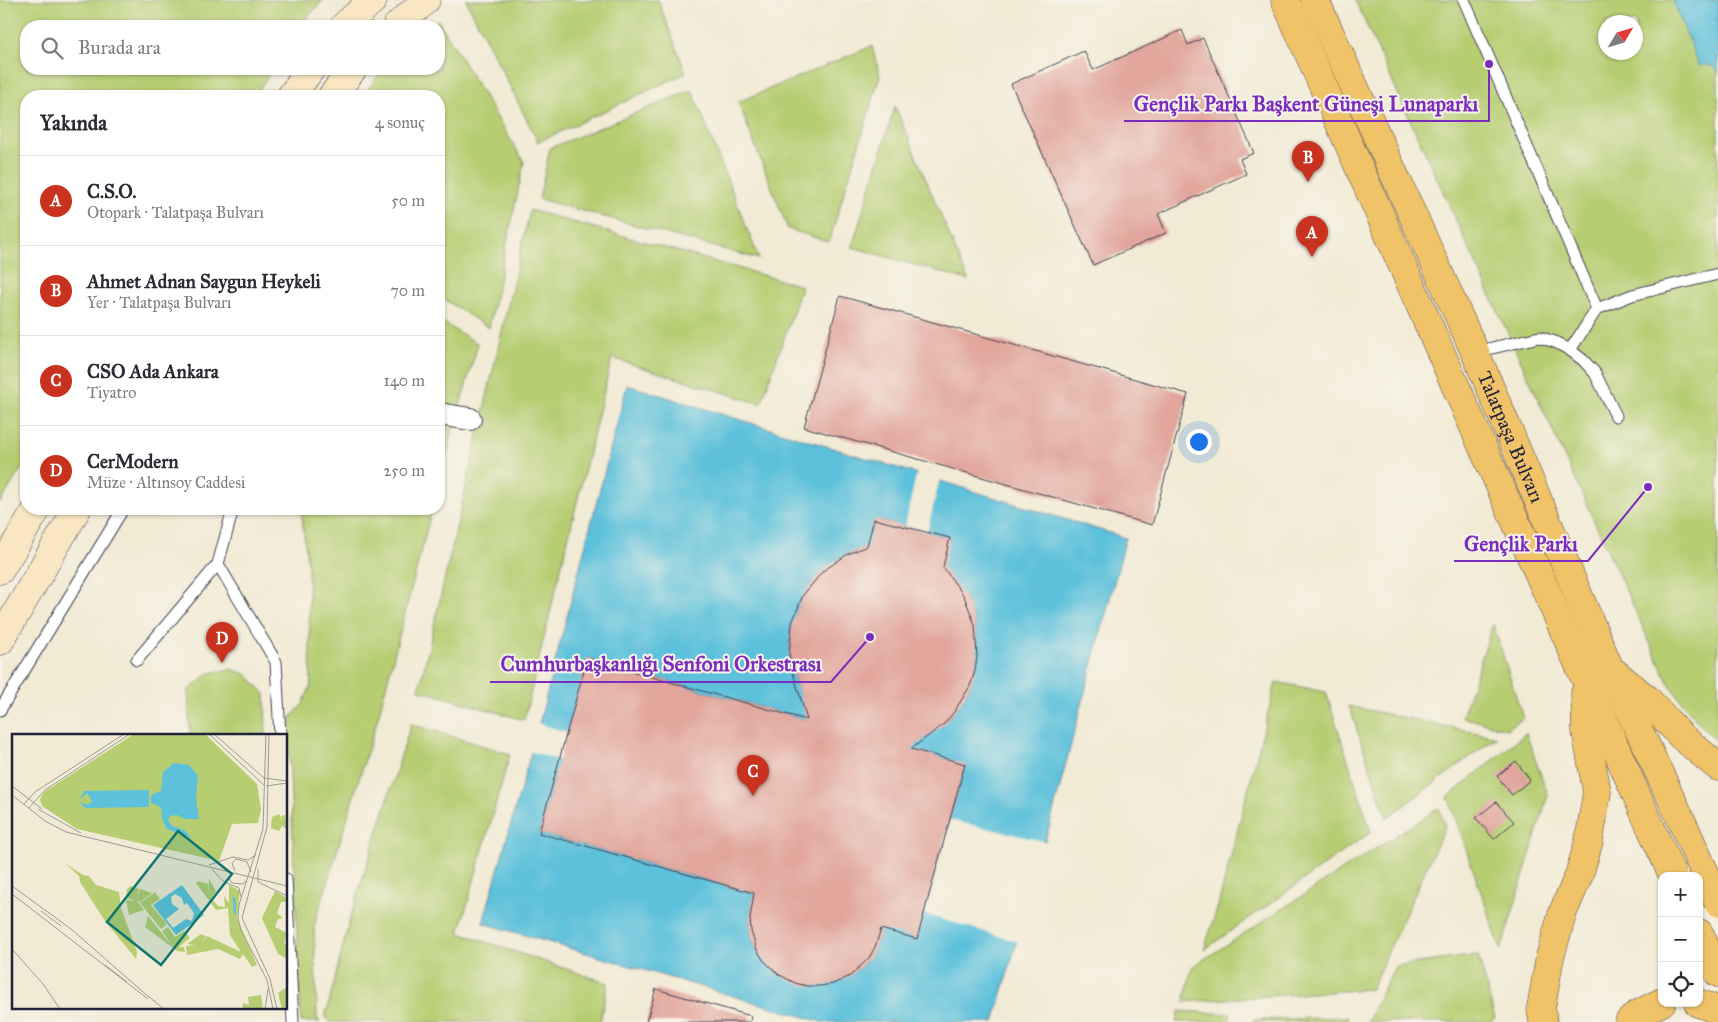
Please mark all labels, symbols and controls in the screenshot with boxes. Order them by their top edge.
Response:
north arrow [1598,15,1643,60]
search box [20,20,445,75]
icon: search [38,34,66,62]
text: Burada ara [78,36,161,59]
callout: Gençlik Parkı Başkent Güneşi Lunaparkı [1124,85,1489,121]
text: Gençlik Parkı Başkent Güneşi Lunaparkı [1134,91,1478,117]
text: Yakında [40,110,107,136]
text: 4 sonuç [375,113,425,132]
pin: B [1292,141,1324,182]
text: C.S.O. [87,180,136,203]
text: A [51,191,61,210]
text: 50 m [391,191,425,210]
text: Otopark · Talatpaşa Bulvarı [87,203,264,222]
pin: A [1296,216,1328,257]
text: Ahmet Adnan Saygun Heykeli [87,270,321,293]
text: B [51,281,61,300]
text: 70 m [390,281,425,300]
text: Yer · Talatpaşa Bulvarı [87,293,231,312]
text: CSO Ada Ankara [87,360,219,383]
street label: Talatpaşa Bulvarı [1473,368,1550,507]
text: C [51,371,61,390]
text: 140 m [384,371,425,390]
text: Tiyatro [87,383,136,402]
your location [1186,429,1212,455]
text: CerModern [87,450,179,473]
text: D [50,461,62,480]
text: 250 m [384,461,425,480]
text: Müze · Altınsoy Caddesi [87,473,246,492]
callout: Gençlik Parkı [1454,525,1588,561]
text: Gençlik Parkı [1464,531,1578,557]
pin: D [206,622,238,663]
callout: Cumhurbaşkanlığı Senfoni Orkestrası [490,646,831,682]
text: Cumhurbaşkanlığı Senfoni Orkestrası [501,651,822,677]
inset map [12,734,288,1010]
pin: C [737,755,769,796]
map controls [1658,872,1703,1007]
button: + [1658,872,1703,917]
button: − [1658,917,1703,962]
button: locate [1658,962,1703,1007]

